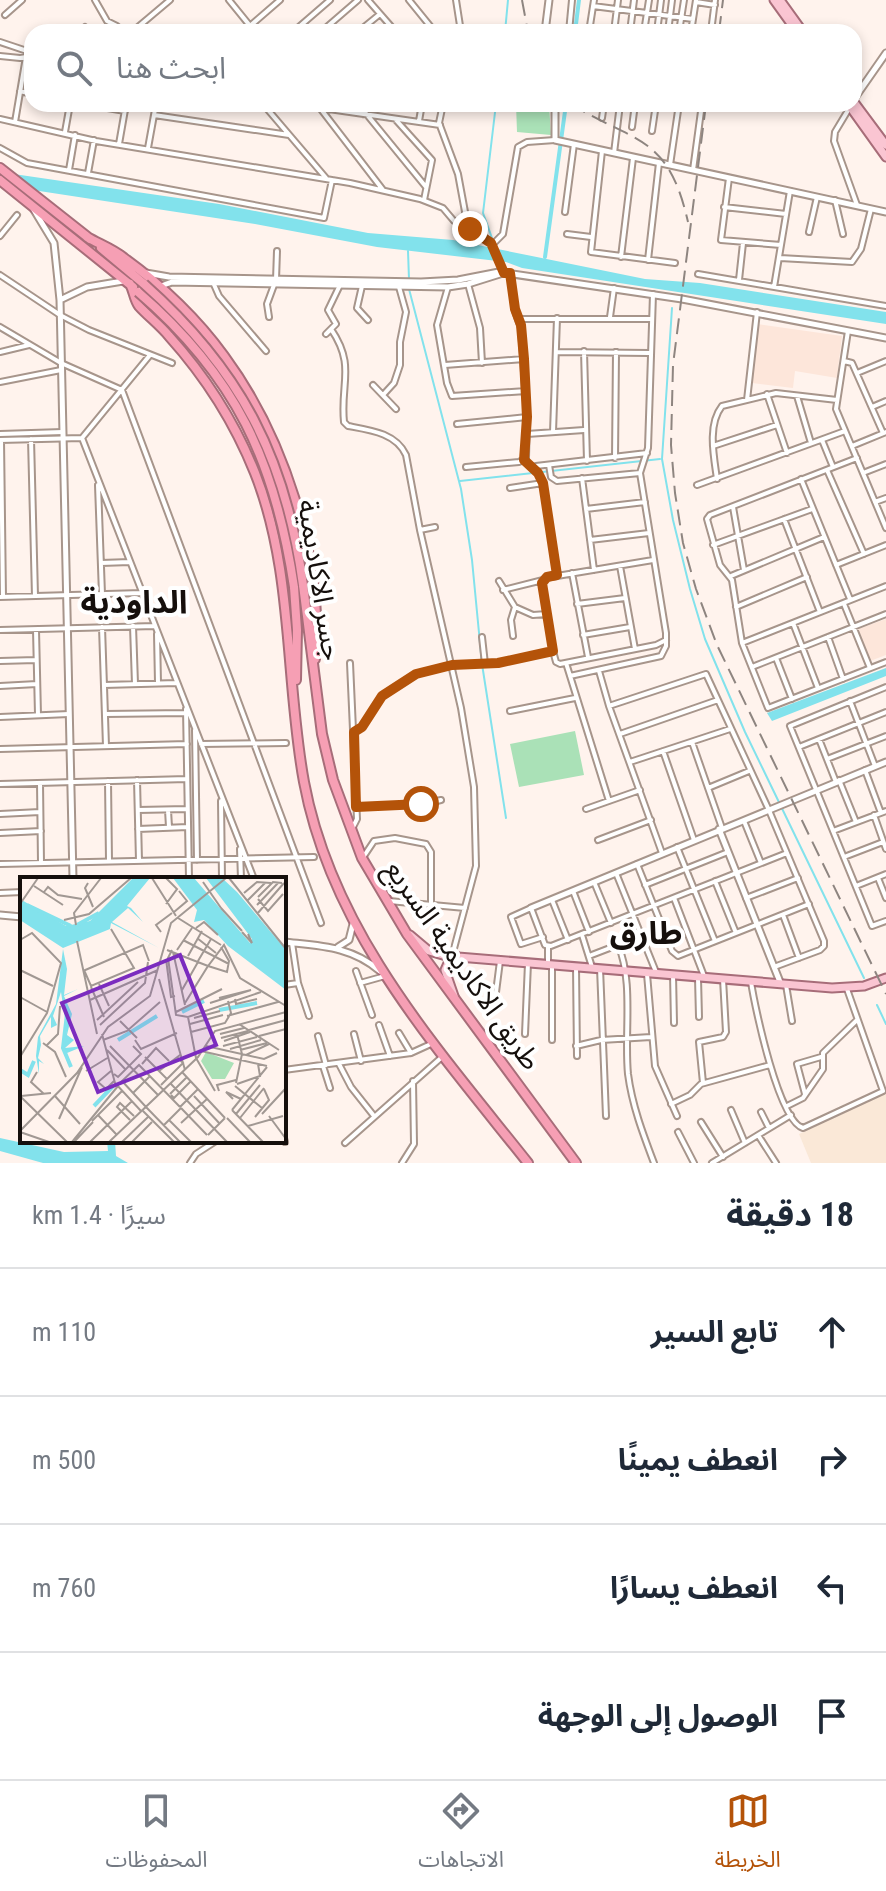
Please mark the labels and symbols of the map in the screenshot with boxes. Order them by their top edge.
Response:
route end [452,211,488,247]
street label: جسر الاكاديمية [291,497,349,663]
district label: الداودية [80,583,188,621]
route start [403,786,439,822]
street label: طريق الاكاديمية السريع [375,854,548,1079]
inset map [20,877,286,1143]
district label: طارق [610,914,682,952]

